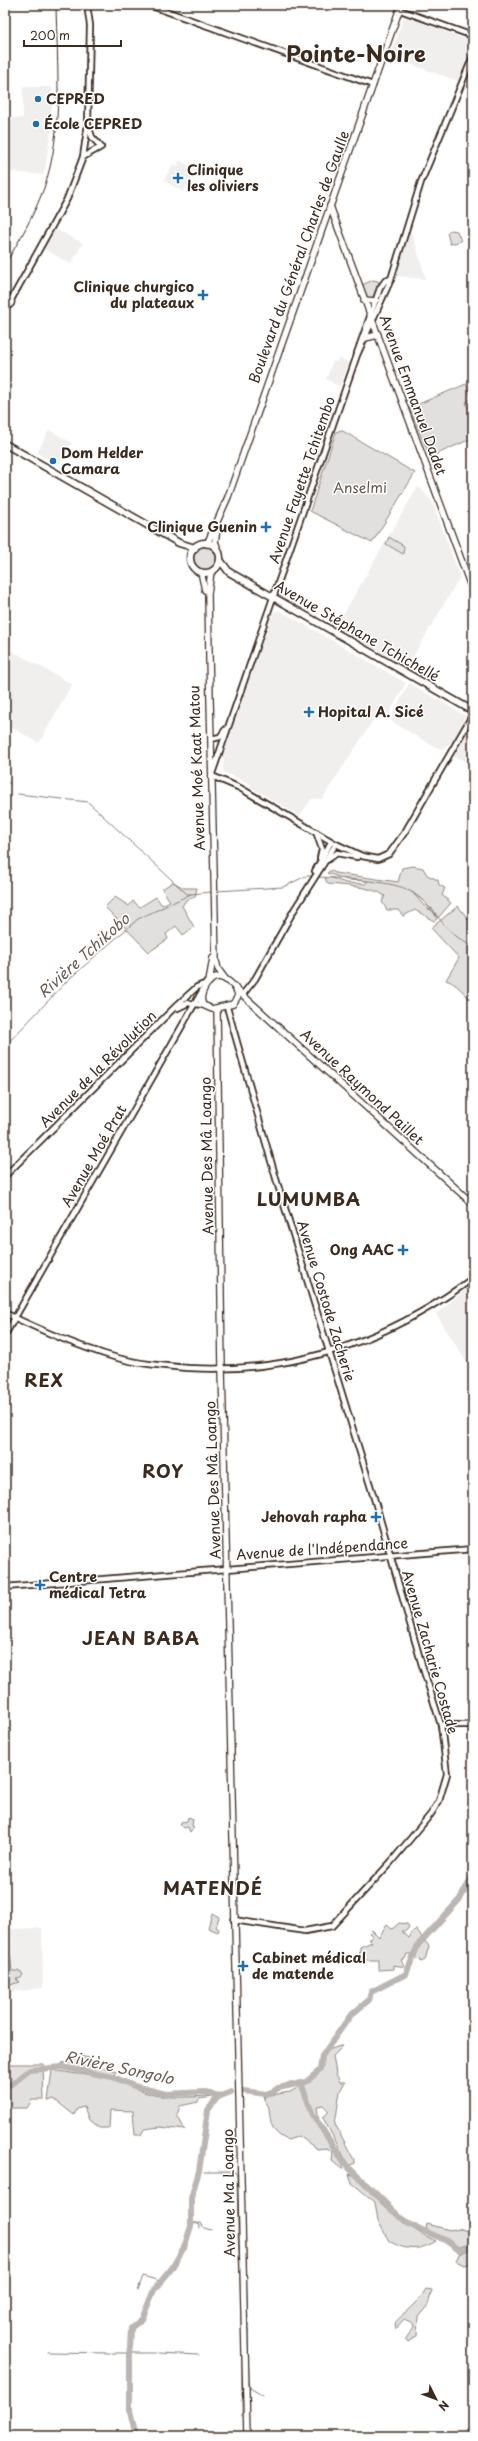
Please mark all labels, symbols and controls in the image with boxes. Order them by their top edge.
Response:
scale bar [24,22,121,48]
text: 200 m [30,26,70,44]
district label: Pointe-Noire [286,36,426,69]
place label: CEPRED [46,88,105,109]
marker: CEPRED [33,94,43,104]
place label: École CEPRED [44,113,143,134]
marker: École CEPRED [31,119,41,129]
street label: Boulevard du Général Charles de Gaulle [243,127,354,386]
place label: Clinique les oliviers [187,159,259,196]
marker: Clinique les oliviers [172,172,184,184]
place label: Clinique churgico du plateaux [74,276,194,313]
marker: Clinique churgico du plateaux [197,289,209,301]
street label: Avenue Emmanuel Dadet [375,312,452,478]
street label: Avenue Fayette Tchitembo [263,393,340,566]
place label: Dom Helder Camara [61,442,144,479]
marker: Dom Helder Camara [48,456,58,466]
park label: Anselmi [333,477,387,498]
place label: Clinique Guenin [147,516,257,537]
marker: Clinique Guenin [260,521,272,533]
street label: Avenue Stéphane Tchichellé [271,575,444,687]
street label: Avenue Moé Kaat Matou [183,685,210,851]
place label: Hopital A. Sicé [318,701,424,722]
marker: Hopital A. Sicé [303,706,315,718]
water label: Rivière Tchikobo [32,906,135,1003]
street label: Avenue de la Révolution [34,1005,161,1132]
street label: Avenue Raymond Paillet [296,1024,429,1150]
street label: Avenue Des Mâ Loango [195,1077,218,1235]
street label: Avenue Moé Prat [56,1101,132,1211]
district label: LUMUMBA [257,1185,361,1212]
street label: Avenue Costode Zacherie [292,1218,361,1384]
place label: Ong AAC [330,1239,394,1260]
marker: Ong AAC [397,1244,409,1256]
district label: REX [24,1366,64,1393]
street label: Avenue Des Mâ Loango [199,1401,226,1559]
district label: ROY [142,1457,184,1484]
place label: Jehovah rapha [261,1506,368,1527]
marker: Jehovah rapha [370,1511,382,1523]
street label: Avenue de l'Indépendance [235,1532,409,1565]
place label: Centre médical Tetra [49,1566,147,1603]
street label: Avenue Zacharie Costade [397,1568,464,1736]
marker: Centre médical Tetra [34,1579,46,1591]
district label: JEAN BABA [82,1624,200,1651]
district label: MATENDÉ [163,1874,263,1901]
place label: Cabinet médical de matende [252,1947,366,1984]
marker: Cabinet médical de matende [237,1960,249,1972]
water label: Rivière Songolo [63,2044,177,2090]
street label: Avenue Ma Loango [217,2129,240,2257]
north arrow [416,2379,456,2419]
text: N [434,2397,453,2415]

